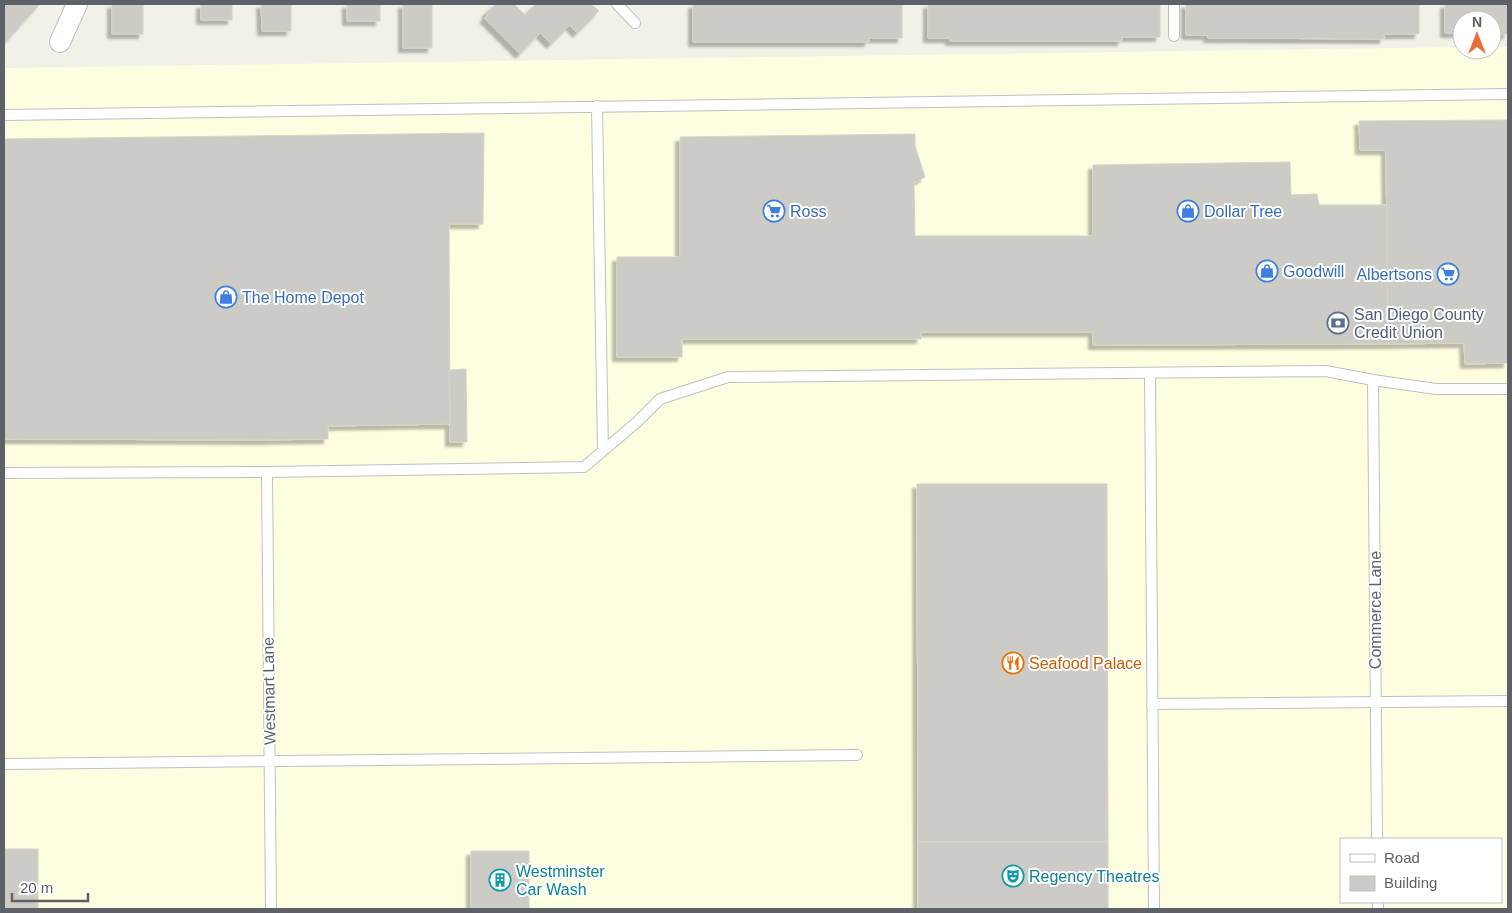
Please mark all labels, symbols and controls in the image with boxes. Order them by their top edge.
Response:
north arrow [1452,10,1502,60]
text: N [1472,14,1482,30]
supermarket icon: Ross [762,199,786,223]
shop icon: Dollar Tree [1176,199,1200,223]
place label: Ross [790,203,826,220]
place label: Dollar Tree [1204,203,1282,220]
shop icon: Goodwill [1255,259,1279,283]
supermarket icon: Albertsons [1436,262,1460,286]
place label: Goodwill [1283,263,1344,280]
place label: Albertsons [1356,266,1432,283]
shop icon: The Home Depot [214,285,238,309]
place label: The Home Depot [242,289,364,306]
place label: San Diego County Credit Union [1354,306,1484,341]
bank icon: San Diego County Credit Union [1326,311,1350,335]
street label: Commerce Lane [1367,551,1384,669]
street label: Westmart Lane [260,637,278,745]
restaurant icon: Seafood Palace [1001,651,1025,675]
place label: Seafood Palace [1029,655,1142,672]
legend [1340,838,1502,903]
text: Road [1384,849,1420,866]
place label: Westminster Car Wash [516,863,605,898]
theatre icon: Regency Theatres [1001,864,1025,888]
building icon: Westminster Car Wash [488,868,512,892]
place label: Regency Theatres [1029,868,1159,885]
scale bar [12,870,89,902]
text: Building [1384,874,1437,891]
text: 20 m [20,879,53,896]

